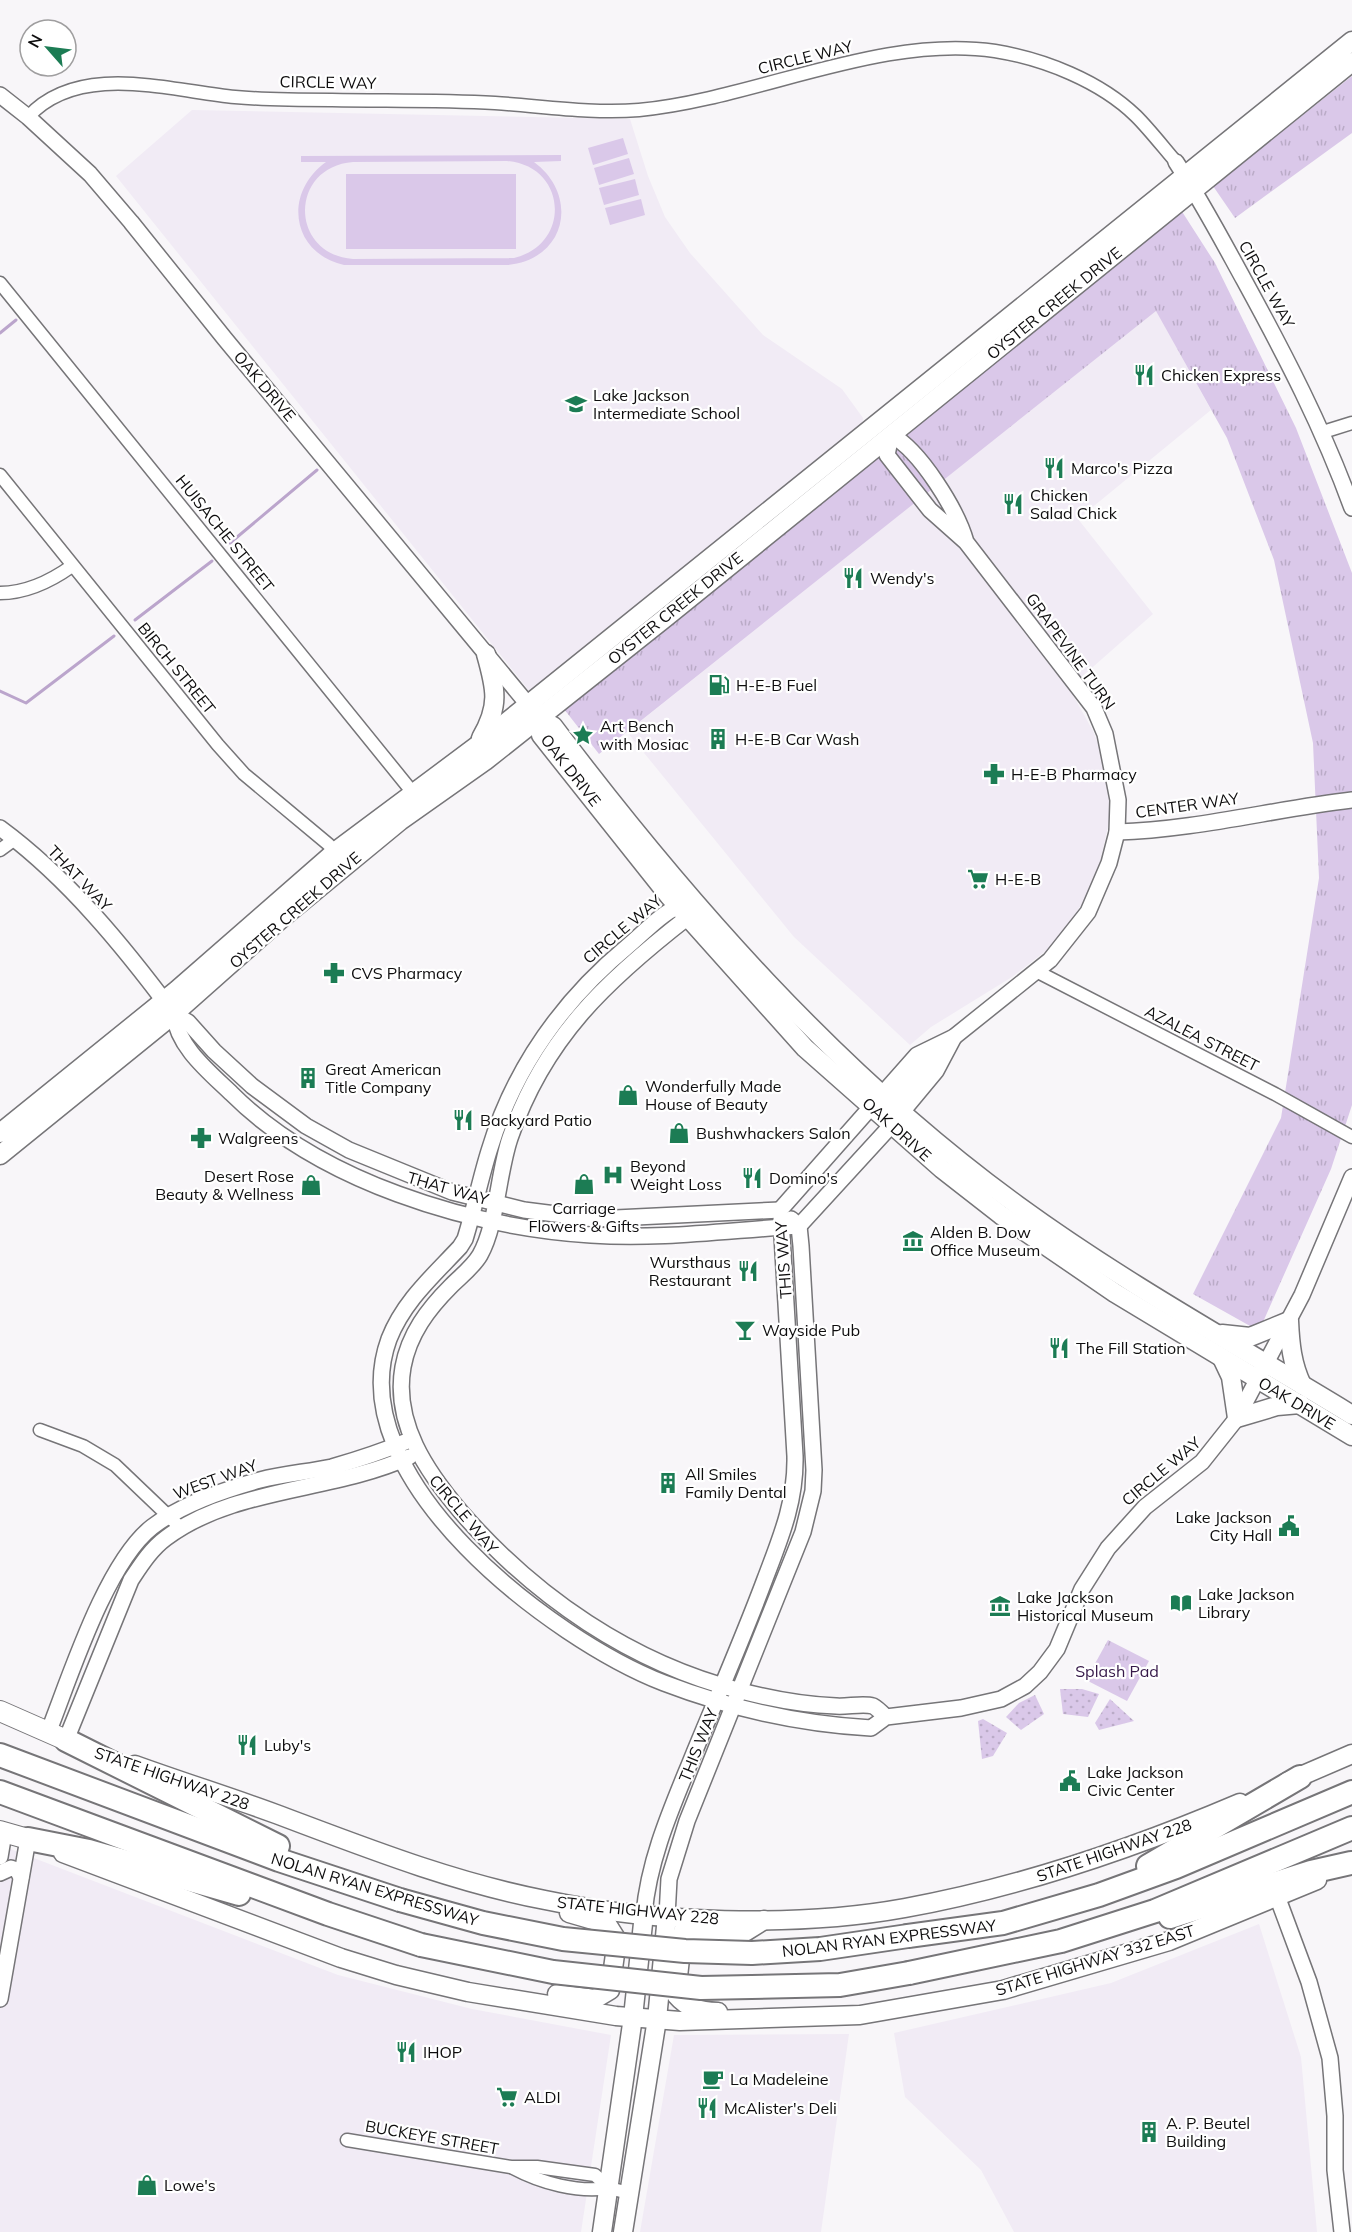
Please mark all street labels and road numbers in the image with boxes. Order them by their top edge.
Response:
street label: CIRCLE WAY [756,36,855,78]
street label: CIRCLE WAY [279,71,377,93]
street label: CIRCLE WAY [1235,237,1299,331]
street label: OYSTER CREEK DRIVE [982,242,1126,364]
street label: OAK DRIVE [230,347,300,425]
street label: HUISACHE STREET [172,470,279,596]
street label: OYSTER CREEK DRIVE [603,547,747,669]
street label: GRAPEVINE TURN [1022,589,1120,713]
street label: BIRCH STREET [134,618,220,718]
street label: OAK DRIVE [537,730,605,810]
street label: CENTER WAY [1134,788,1240,822]
street label: THAT WAY [44,841,116,915]
street label: OYSTER CREEK DRIVE [225,847,365,973]
street label: CIRCLE WAY [579,890,666,968]
street label: AZALEA STREET [1142,1001,1263,1076]
street label: OAK DRIVE [858,1093,936,1165]
street label: THAT WAY [405,1167,491,1209]
street label: THIS WAY [770,1220,796,1299]
street label: OAK DRIVE [1255,1372,1339,1434]
street label: CIRCLE WAY [1118,1432,1205,1510]
street label: WEST WAY [170,1454,260,1503]
street label: CIRCLE WAY [425,1471,503,1558]
street label: THIS WAY [674,1705,722,1785]
street label: STATE HIGHWAY 228 [92,1742,252,1814]
street label: STATE HIGHWAY 228 [1034,1814,1194,1886]
street label: NOLAN RYAN EXPRESSWAY [269,1848,481,1930]
street label: STATE HIGHWAY 228 [556,1892,720,1928]
street label: NOLAN RYAN EXPRESSWAY [781,1915,998,1961]
street label: STATE HIGHWAY 332 EAST [993,1920,1197,2000]
street label: BUCKEYE STREET [364,2115,501,2159]

